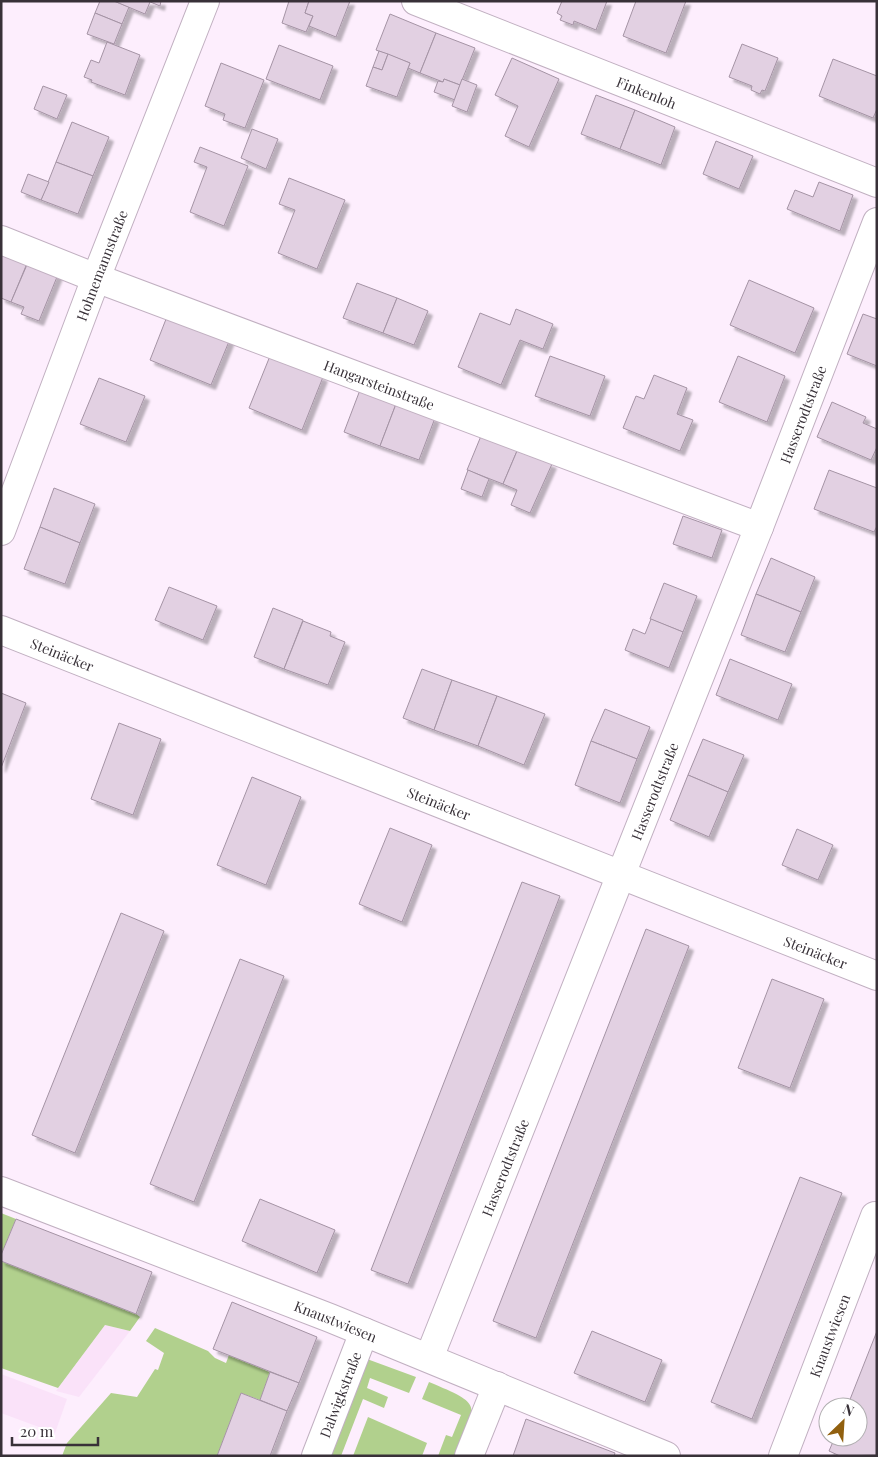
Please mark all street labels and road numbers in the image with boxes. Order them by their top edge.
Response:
street label: Finkenloh [614,72,680,113]
street label: Hohnemannstraße [71,207,131,323]
street label: Hangarsteinstraße [321,355,437,414]
street label: Hasserodtstraße [775,363,830,466]
street label: Steinäcker [28,633,98,676]
street label: Hasserodtstraße [626,739,682,843]
street label: Steinäcker [405,782,474,824]
street label: Steinäcker [781,931,851,973]
street label: Hasserodtstraße [477,1116,533,1219]
street label: Knaustwiesen [805,1291,854,1380]
street label: Knaustwiesen [292,1296,381,1346]
street label: Dalwigkstraße [315,1349,365,1440]

